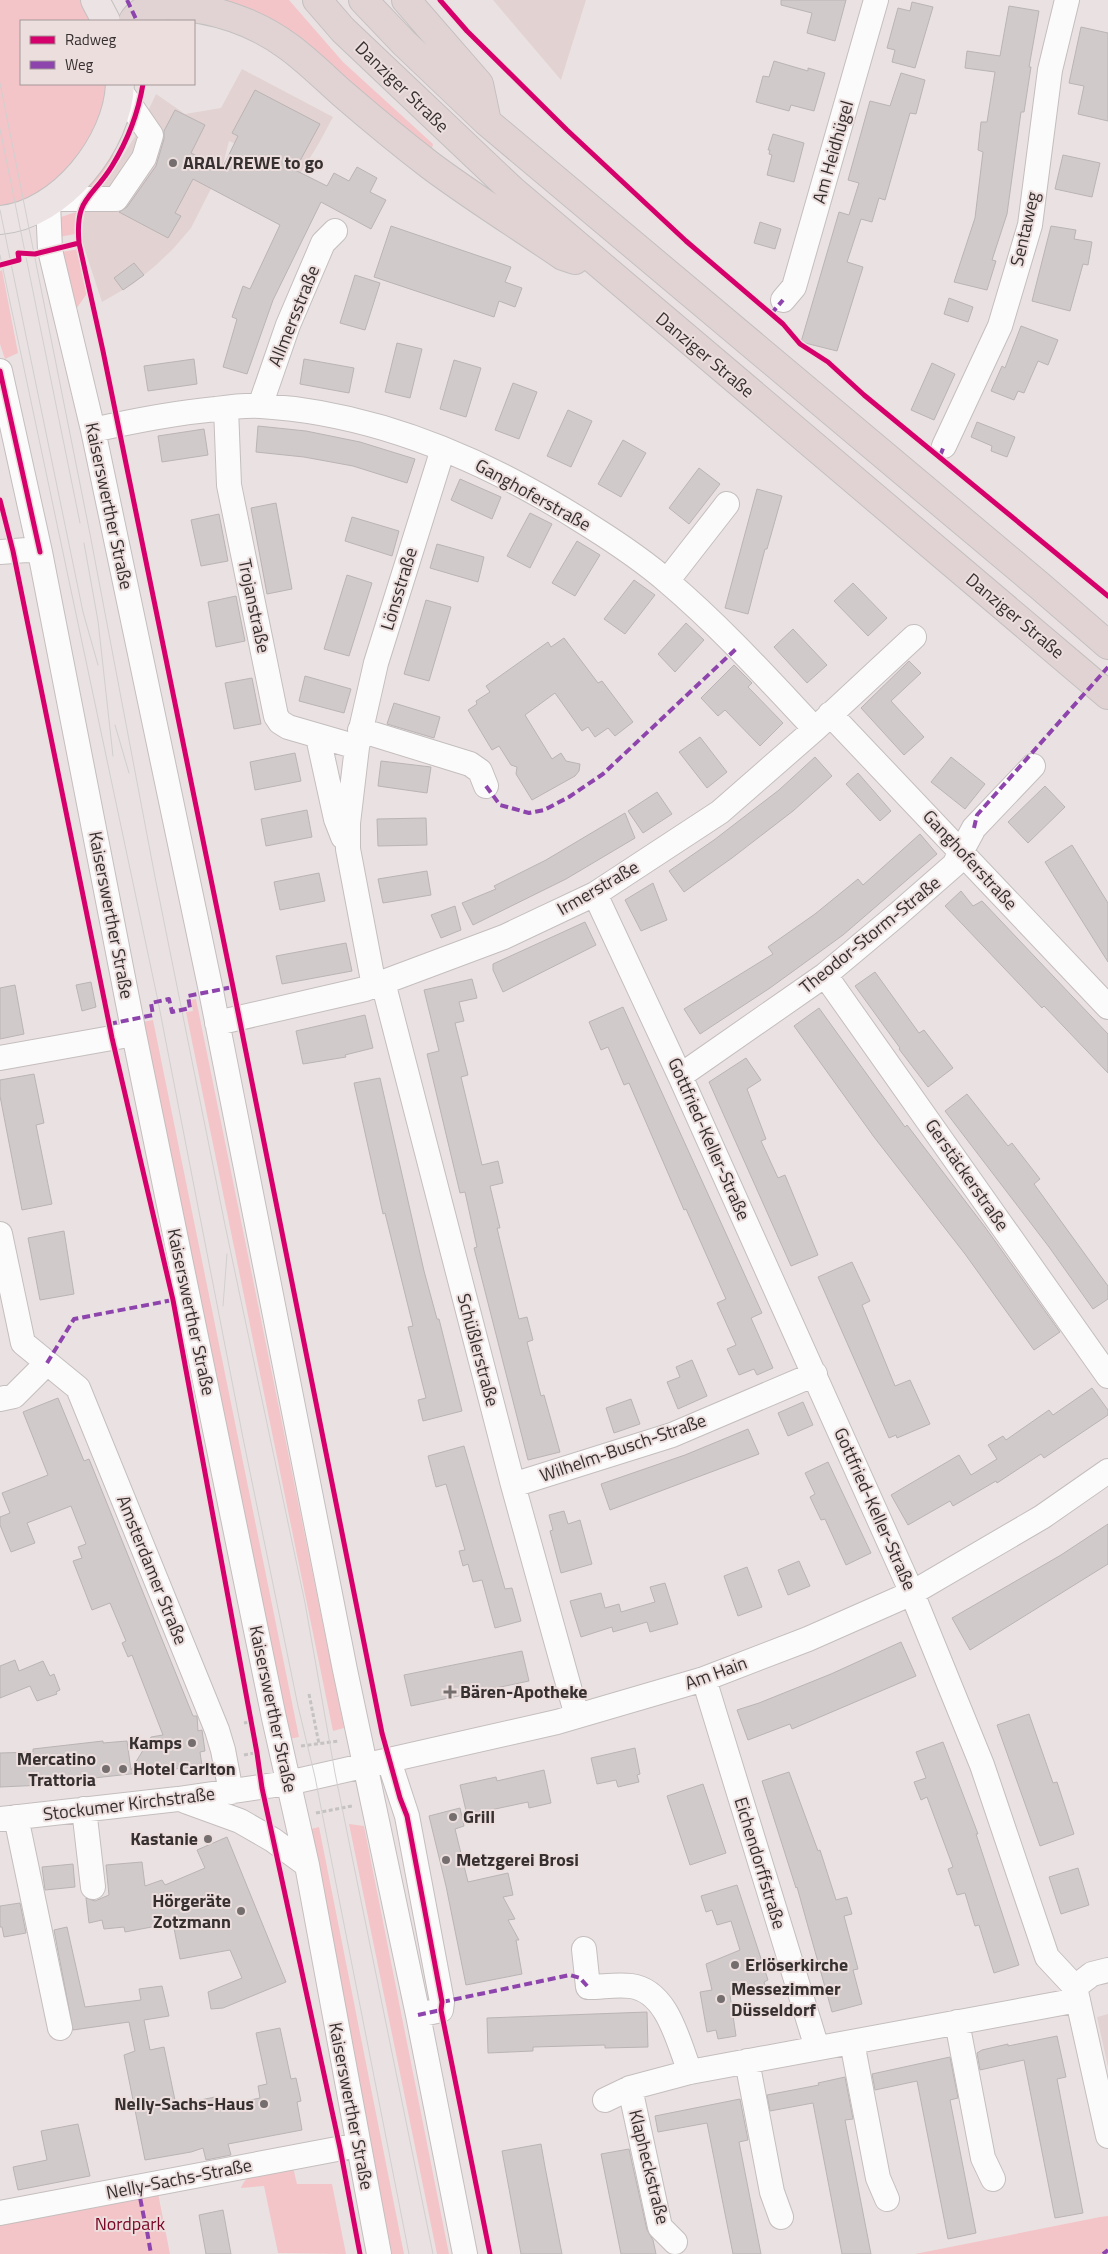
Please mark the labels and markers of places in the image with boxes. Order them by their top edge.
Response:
place label: ARAL/REWE to go [183,149,324,176]
marker: ARAL/REWE to go [167,157,179,169]
place label: Bären-Apotheke [460,1678,588,1705]
marker: Bären-Apotheke [444,1686,456,1698]
place label: Kamps [129,1729,182,1756]
marker: Kamps [186,1737,198,1749]
place label: Mercatino Trattoria [17,1745,96,1793]
place label: Hotel Carlton [133,1755,236,1782]
marker: Mercatino Trattoria [100,1763,112,1775]
marker: Hotel Carlton [117,1763,129,1775]
place label: Grill [463,1803,495,1830]
marker: Grill [447,1811,459,1823]
place label: Kastanie [130,1825,198,1852]
marker: Kastanie [202,1833,214,1845]
place label: Metzgerei Brosi [456,1846,579,1873]
marker: Metzgerei Brosi [440,1854,452,1866]
place label: Hörgeräte Zotzmann [152,1887,231,1935]
marker: Hörgeräte Zotzmann [235,1905,247,1917]
place label: Erlöserkirche [745,1951,848,1978]
marker: Erlöserkirche [729,1959,741,1971]
place label: Messezimmer Düsseldorf [731,1975,841,2023]
marker: Messezimmer Düsseldorf [715,1993,727,2005]
place label: Nelly-Sachs-Haus [114,2090,254,2117]
marker: Nelly-Sachs-Haus [258,2098,270,2110]

